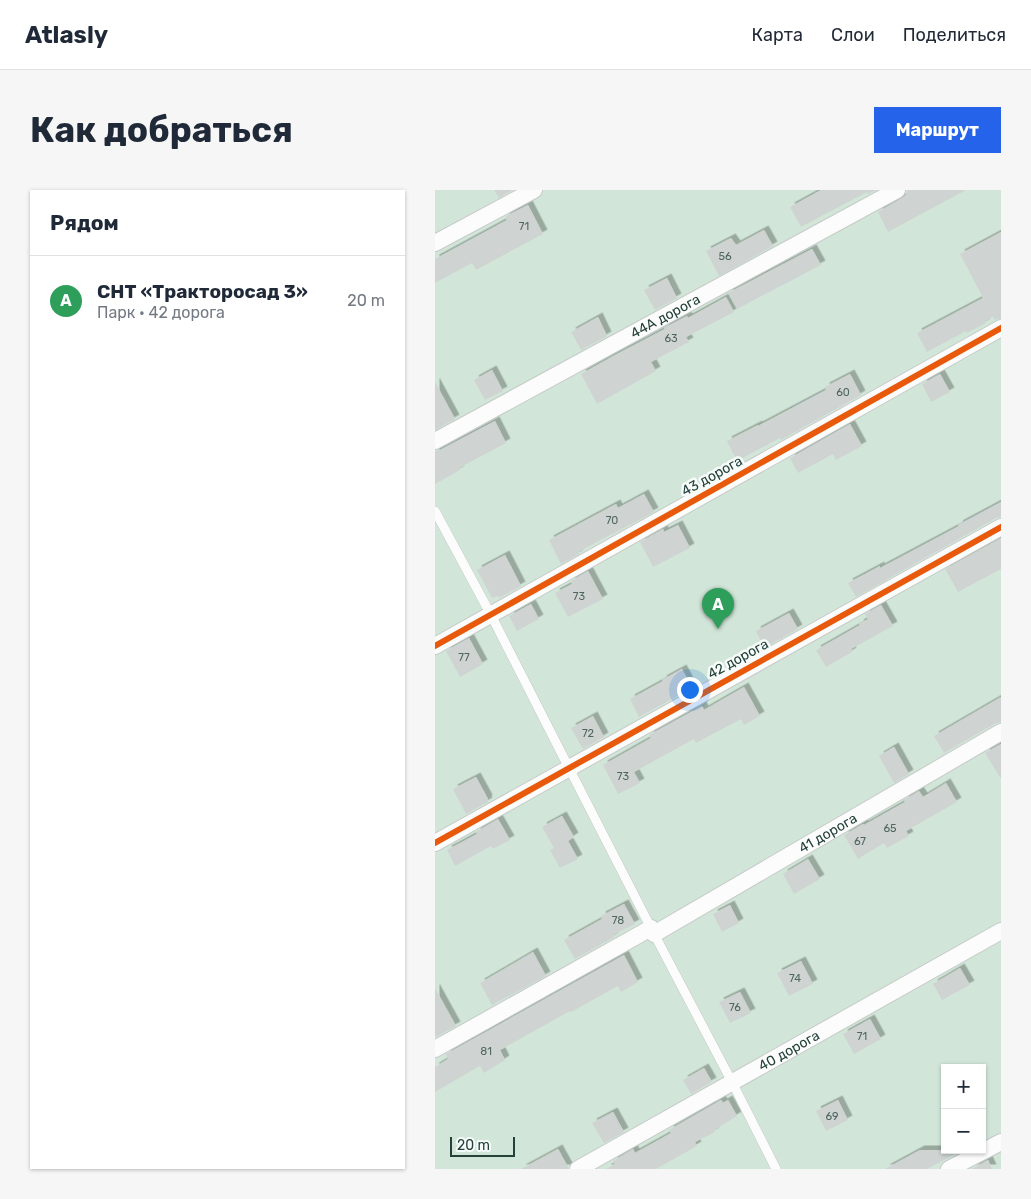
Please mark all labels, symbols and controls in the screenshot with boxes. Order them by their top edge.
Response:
text: Atlasly [25,21,108,49]
text: Карта [752,24,803,46]
text: Слои [831,24,875,46]
text: Поделиться [903,24,1006,46]
button: Маршрут [874,107,1001,153]
text: Как добраться [30,109,293,151]
text: Рядом [50,210,119,235]
house number: 71 [519,220,529,233]
house number: 56 [718,250,732,263]
text: СНТ «Тракторосад 3» [97,280,308,303]
street label: 44А дорога [627,290,703,342]
text: A [60,291,72,310]
text: 20 m [347,291,385,310]
text: Парк · 42 дорога [97,303,225,322]
house number: 63 [664,332,678,345]
house number: 60 [836,386,850,399]
street label: 43 дорога [679,452,745,500]
house number: 70 [606,514,618,527]
pin: A [702,588,734,629]
house number: 73 [573,590,586,603]
street label: 42 дорога [705,635,771,683]
house number: 77 [458,651,470,664]
your location [677,677,703,703]
house number: 72 [582,727,594,740]
house number: 73 [617,770,630,783]
street label: 41 дорога [796,809,860,856]
house number: 65 [883,822,897,835]
house number: 67 [854,835,866,848]
house number: 78 [612,914,624,927]
house number: 74 [789,972,801,985]
house number: 76 [729,1001,741,1014]
street label: 40 дорога [755,1026,823,1074]
house number: 71 [857,1030,867,1043]
house number: 81 [480,1045,492,1058]
map controls [941,1064,986,1154]
button: + [941,1064,986,1109]
button: − [941,1109,986,1154]
house number: 69 [825,1110,839,1123]
scale bar [450,1134,515,1157]
text: 20 m [457,1137,490,1154]

